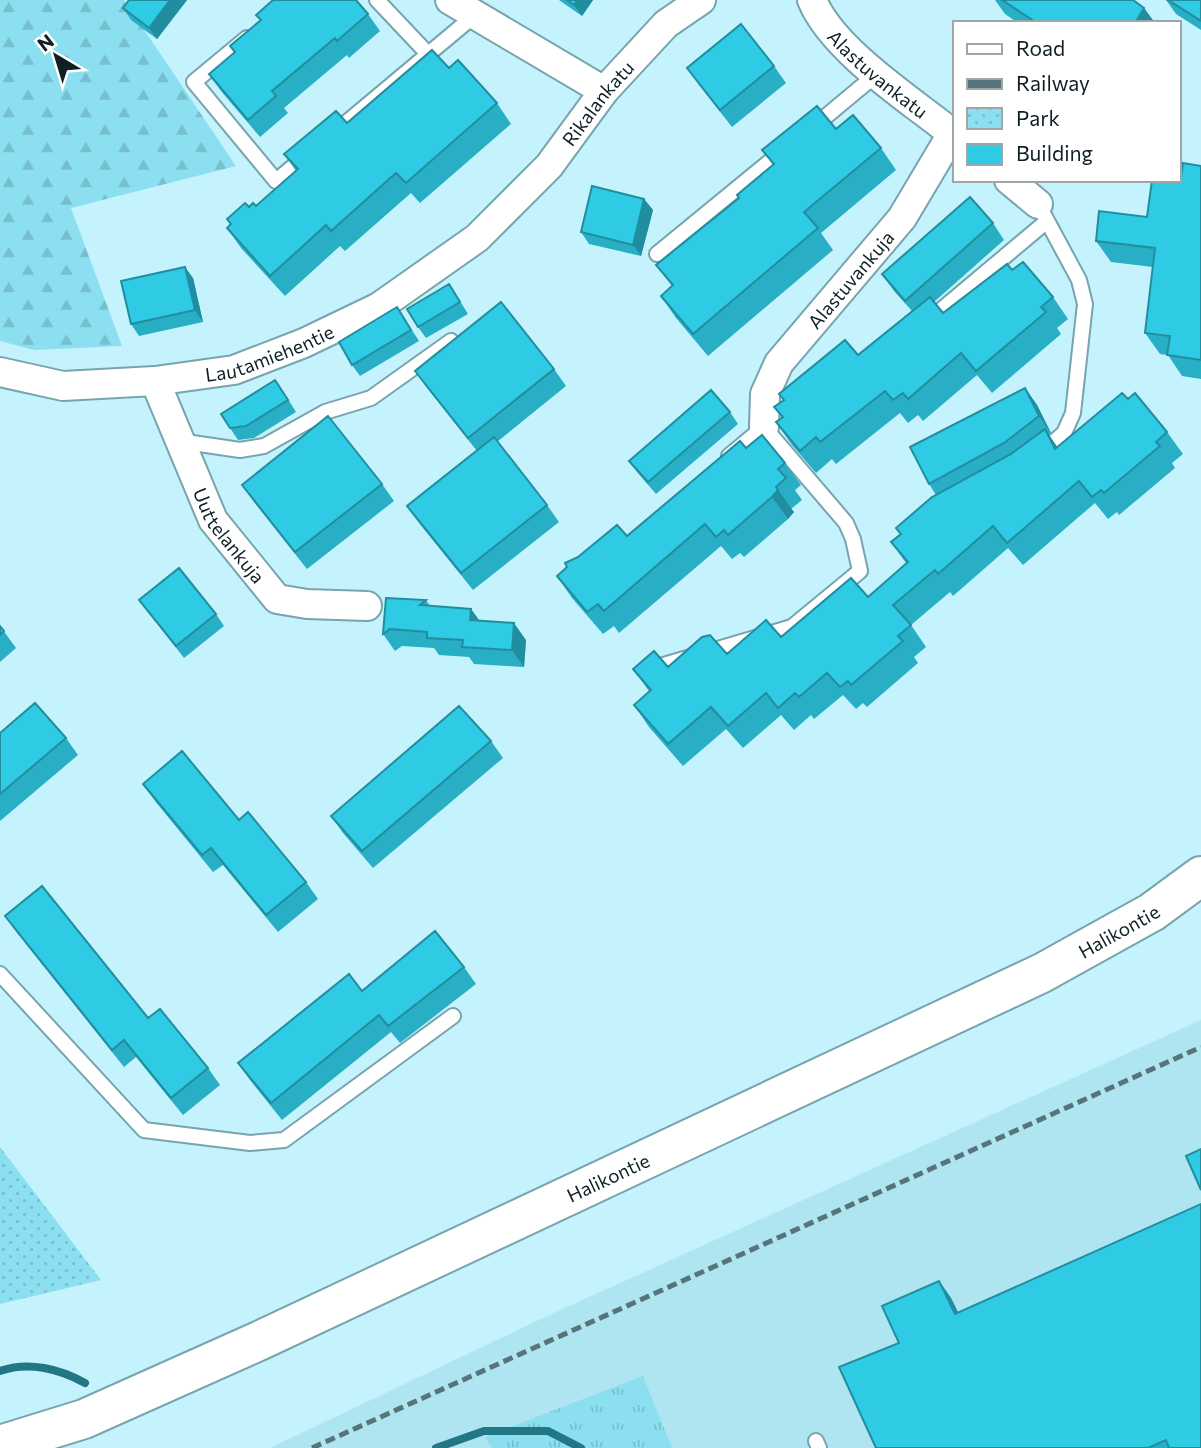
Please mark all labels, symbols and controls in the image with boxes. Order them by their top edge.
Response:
north arrow [21,21,91,91]
legend [953,21,1180,182]
street label: Alastuvankatu [823,25,933,122]
text: N [33,29,58,56]
text: Road [1016,35,1065,60]
street label: Rikalankatu [557,55,638,150]
text: Railway [1016,70,1090,95]
text: Park [1016,105,1060,130]
text: Building [1016,140,1093,165]
street label: Alastuvankuja [802,226,898,333]
street label: Lautamiehentie [204,319,337,385]
street label: Uuttelankuja [189,484,270,587]
street label: Halikontie [1074,899,1164,962]
street label: Halikontie [563,1148,653,1206]

